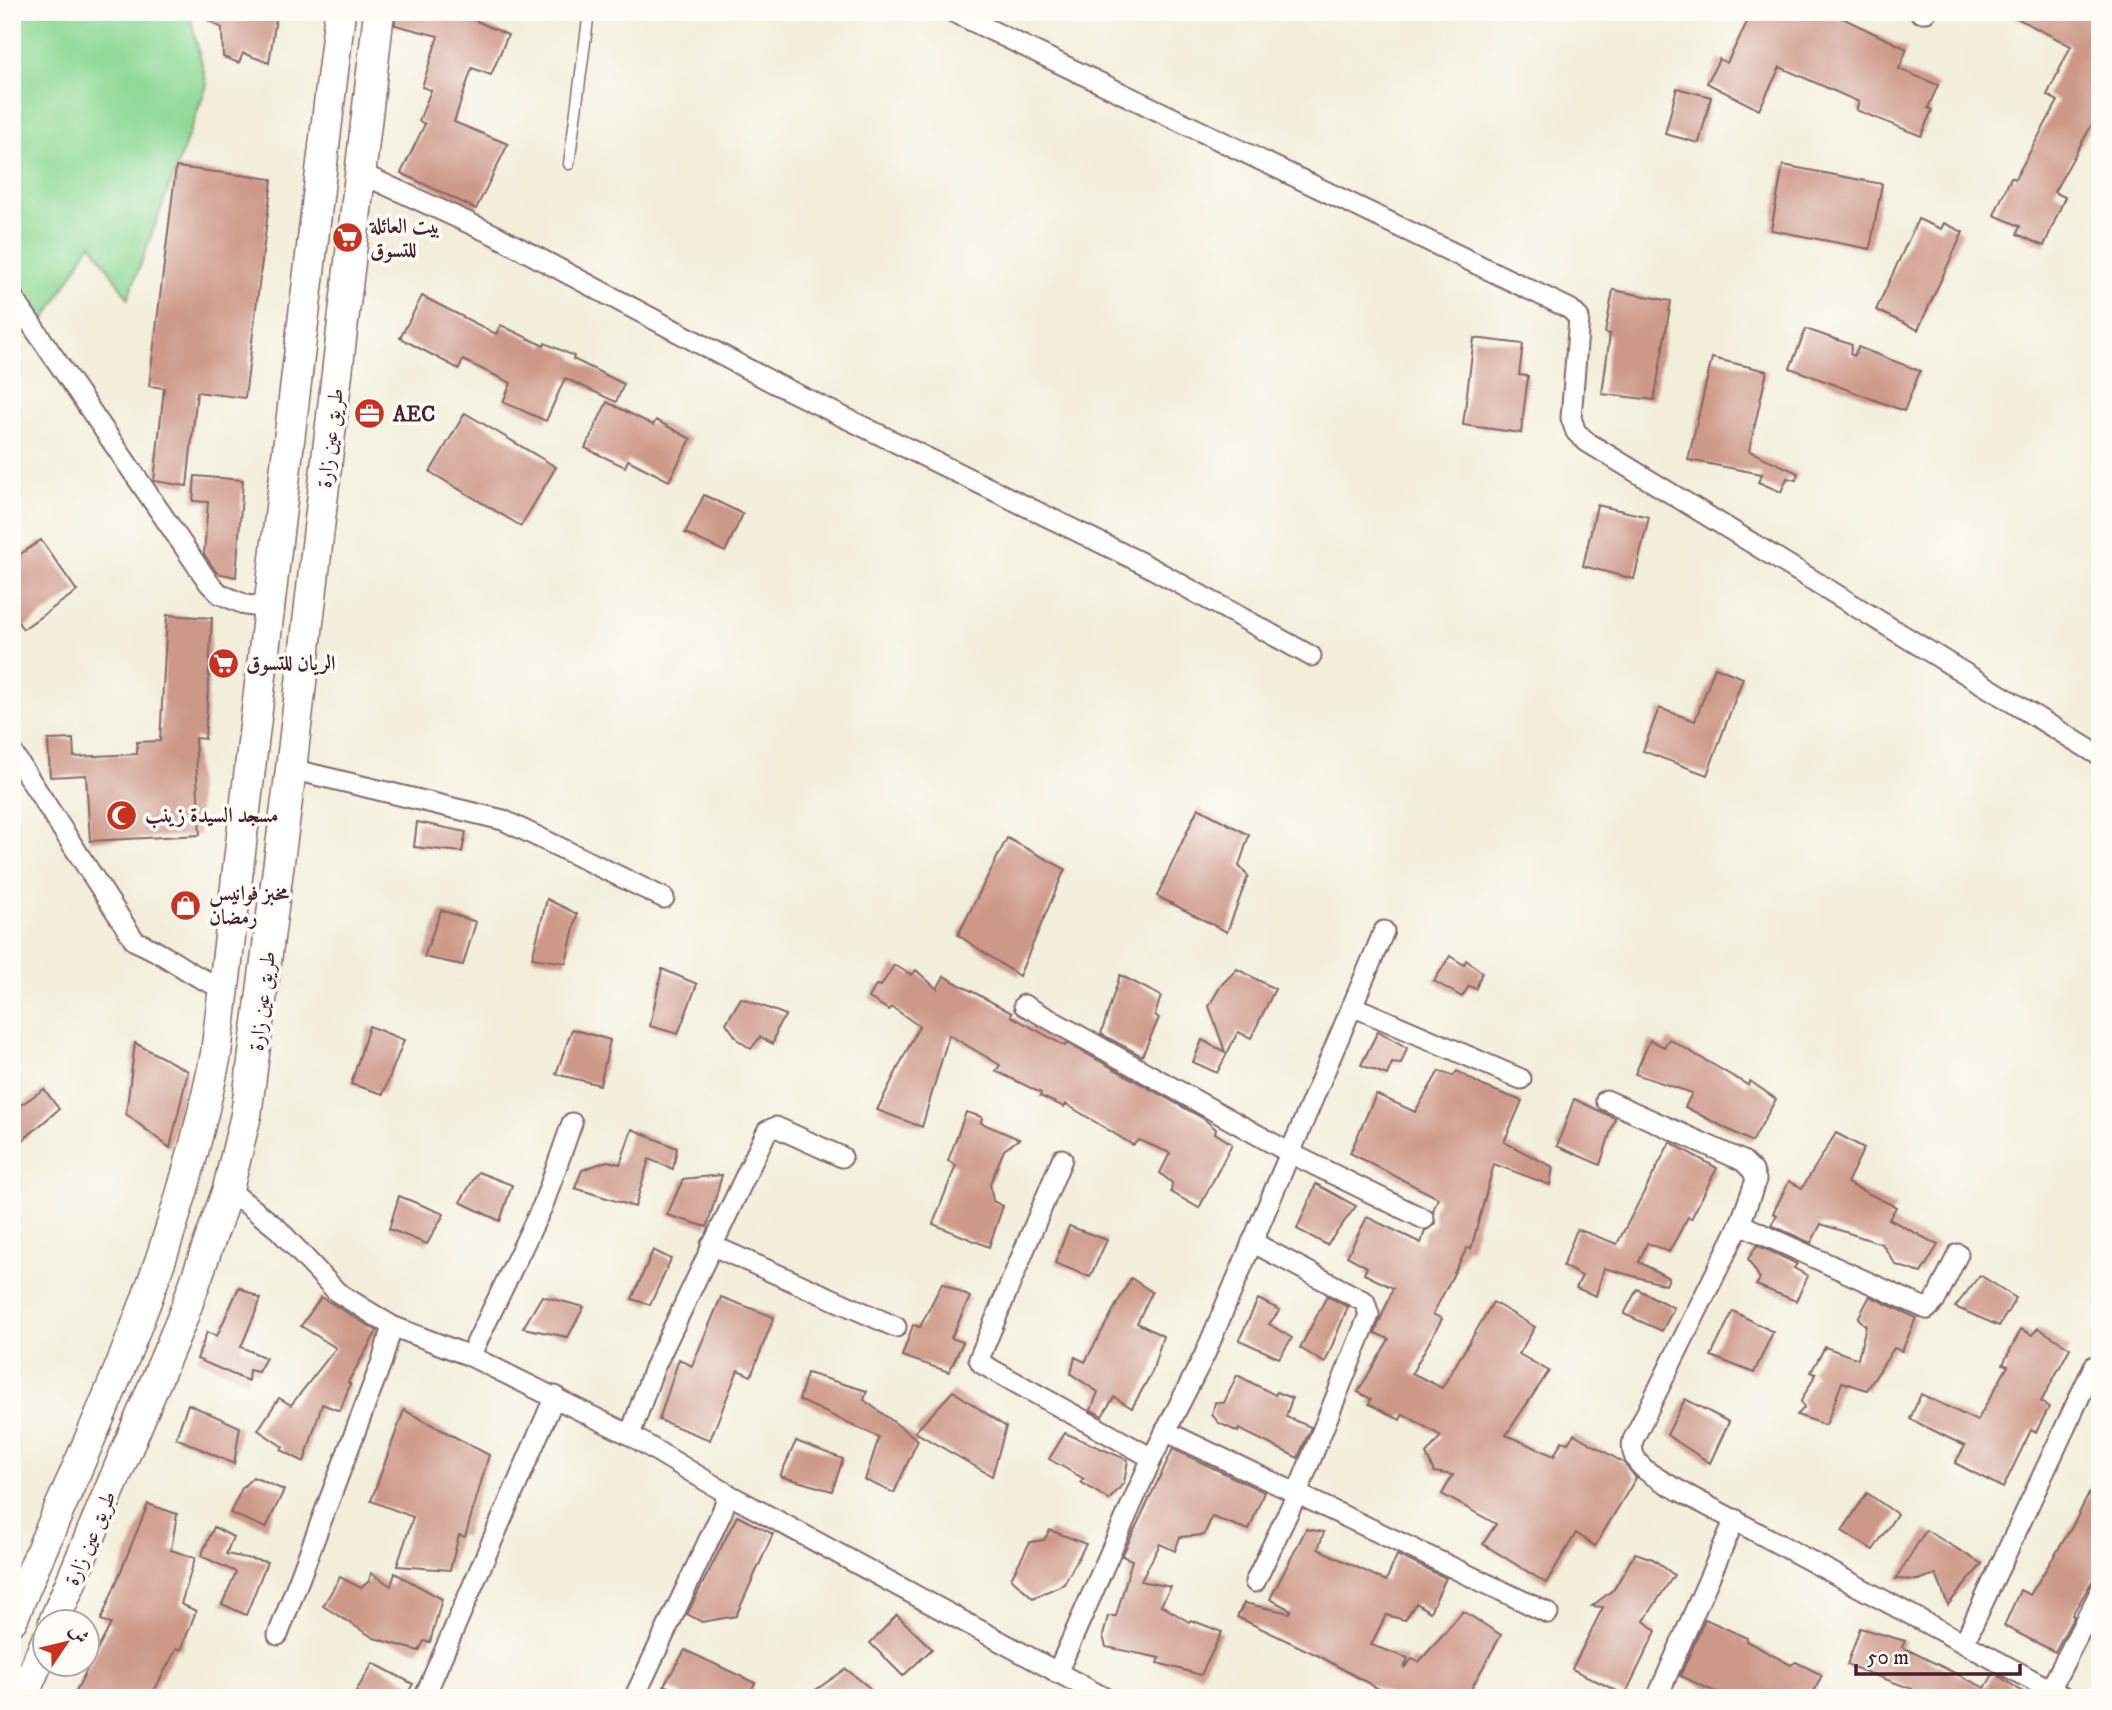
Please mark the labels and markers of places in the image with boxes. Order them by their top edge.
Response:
place label: بيت العائلة للتسوق [368,214,440,264]
supermarket icon: بيت العائلة للتسوق [330,221,364,255]
office icon: AEC [353,397,387,431]
place label: AEC [392,402,435,428]
supermarket icon: الريان للتسوق [206,646,240,680]
place label: الريان للتسوق [246,651,336,677]
mosque icon: مسجد السيدة زينب [105,798,139,832]
place label: مسجد السيدة زينب [145,803,279,829]
place label: مخبز فوانيس رمضان [209,881,290,931]
shop icon: مخبز فوانيس رمضان [169,888,203,922]

